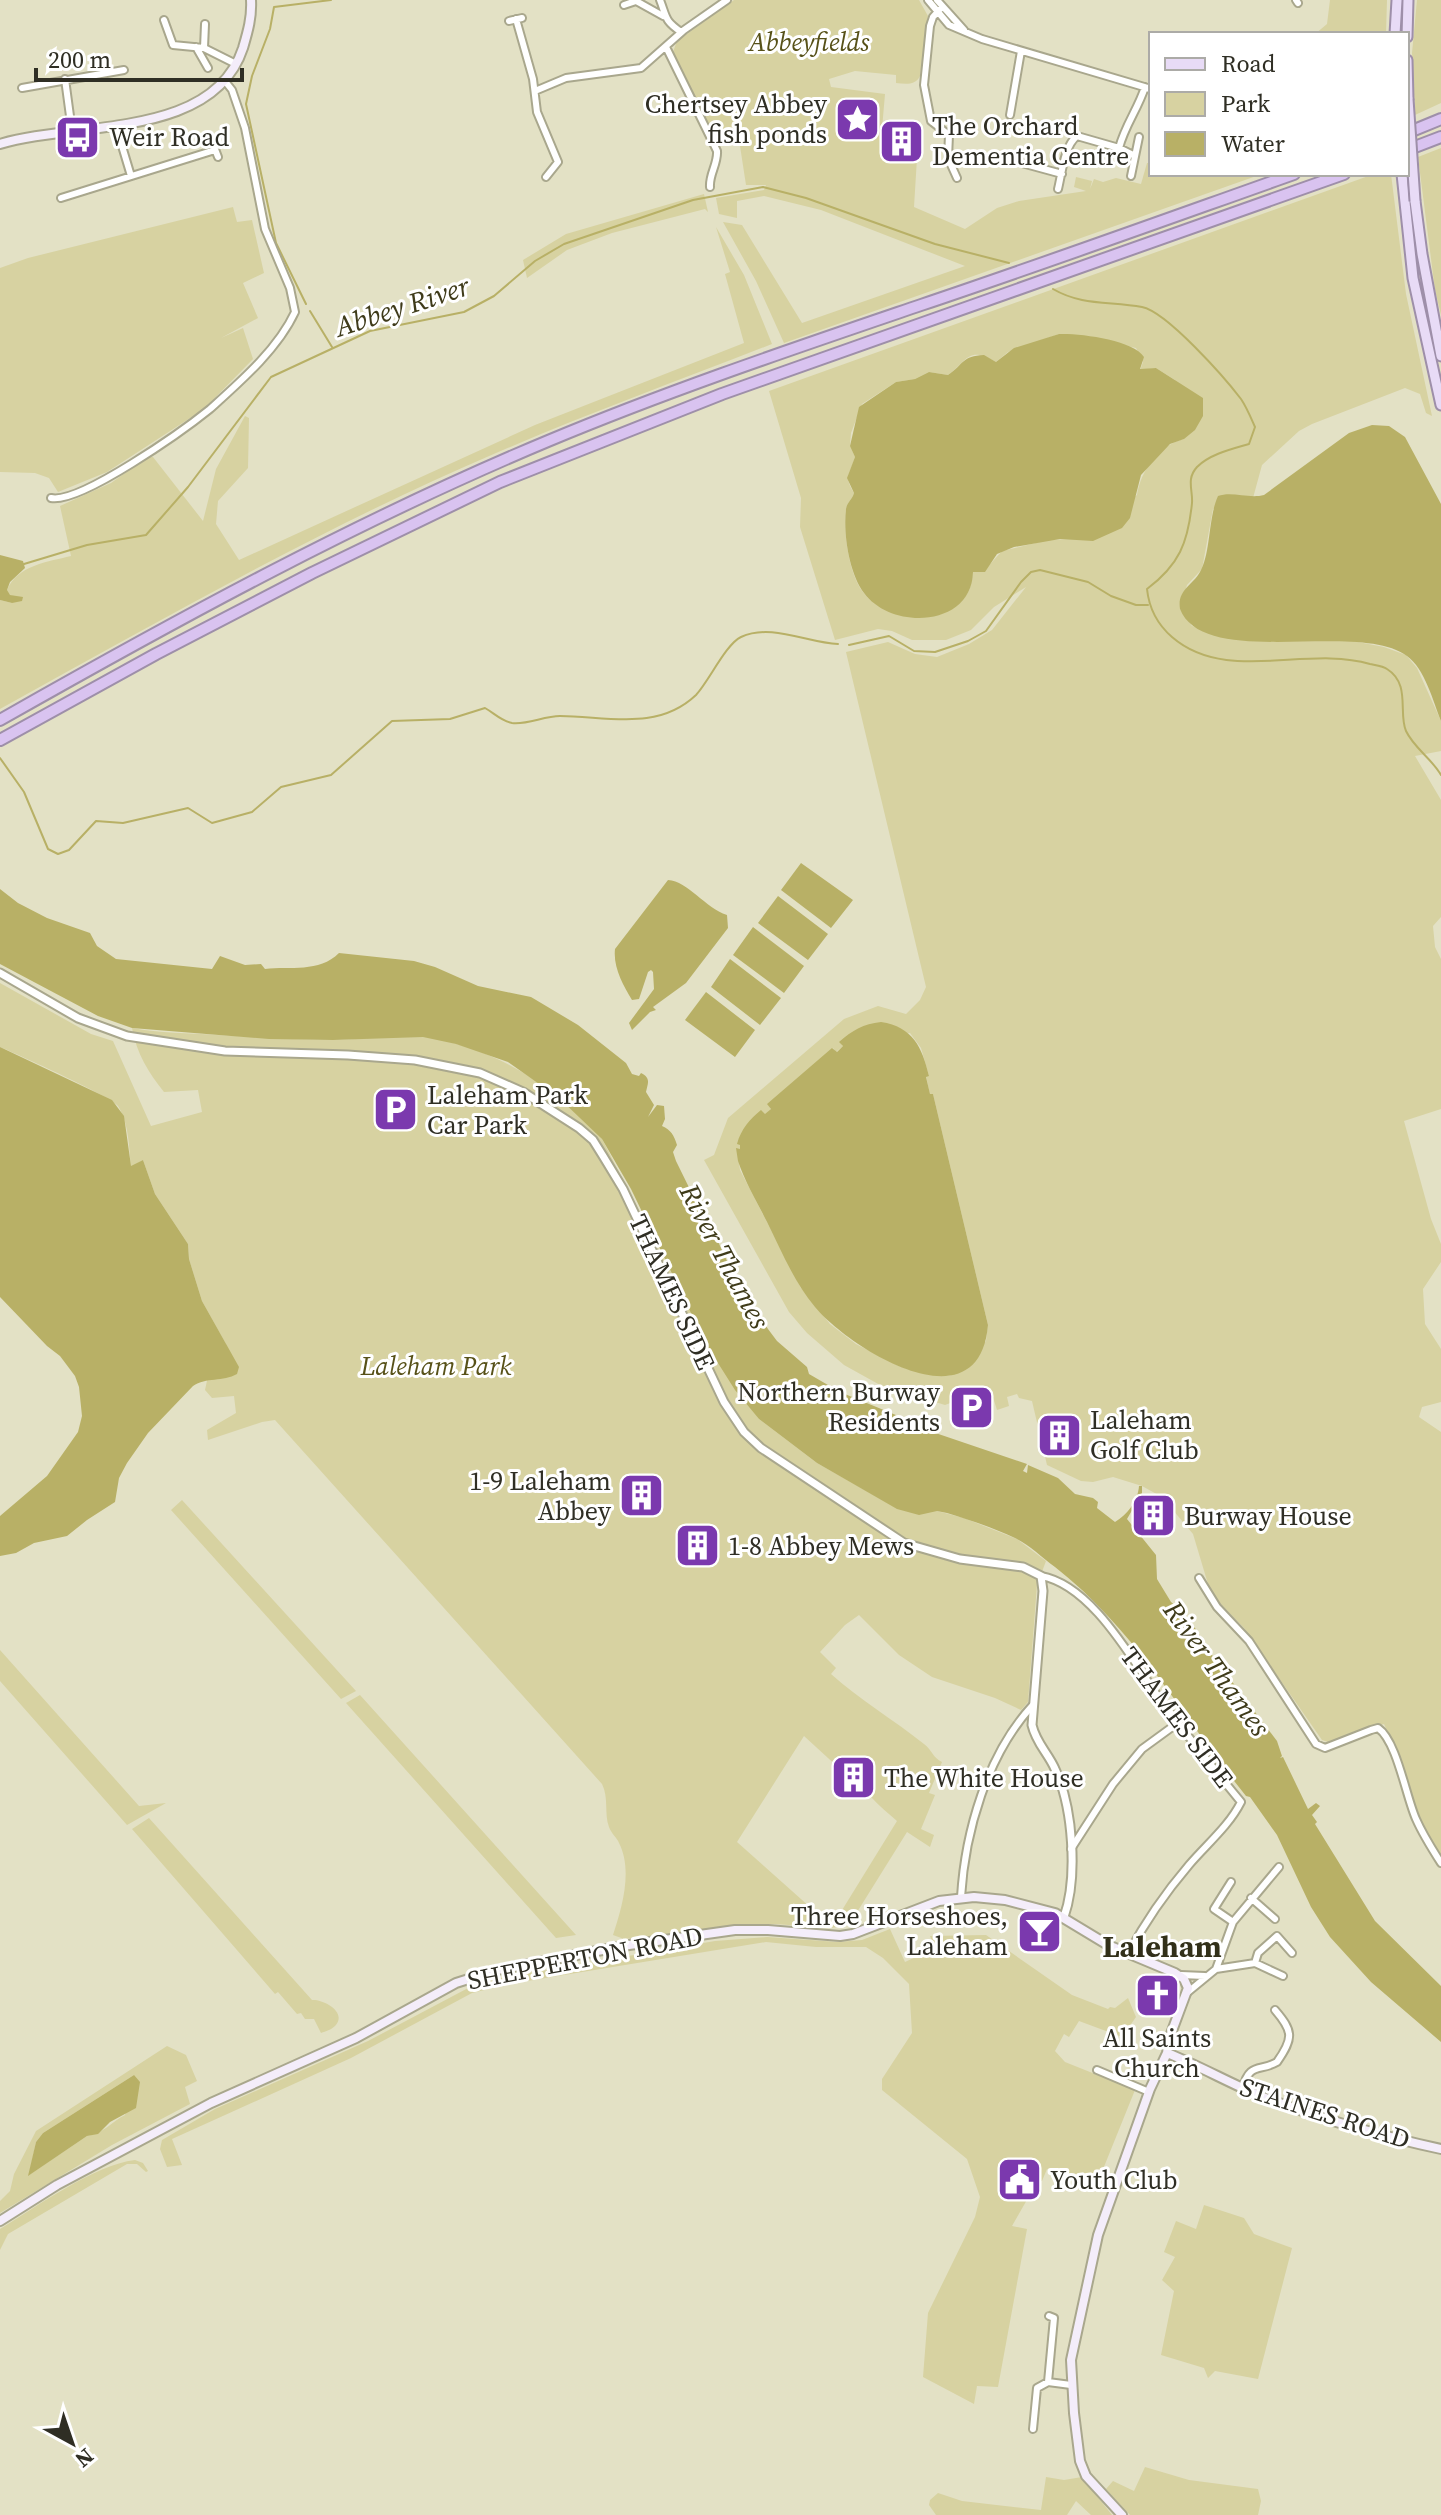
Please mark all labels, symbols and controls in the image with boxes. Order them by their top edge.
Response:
park label: Abbeyfields [747,24,870,60]
scale bar [36,32,242,82]
legend [1149,32,1409,176]
text: 200 m [48,43,111,76]
text: Road [1221,47,1276,80]
place label: Chertsey Abbey fish ponds [645,86,828,152]
text: Park [1221,87,1271,120]
place icon: Chertsey Abbey fish ponds [834,95,882,143]
place label: The Orchard Dementia Centre [932,108,1129,174]
bus stop icon: Weir Road [54,113,102,161]
building icon: The Orchard Dementia Centre [877,117,925,165]
place label: Weir Road [109,119,229,155]
text: Water [1221,127,1285,160]
water label: Abbey River [328,266,475,346]
place label: Laleham Park Car Park [427,1077,589,1143]
parking icon: Laleham Park Car Park [372,1086,420,1134]
water label: River Thames [670,1176,779,1336]
street label: THAMES SIDE [620,1208,724,1376]
park label: Laleham Park [360,1348,512,1384]
place label: Northern Burway Residents [737,1374,941,1440]
parking icon: Northern Burway Residents [947,1383,995,1431]
place label: Laleham Golf Club [1090,1402,1199,1468]
building icon: Laleham Golf Club [1035,1411,1083,1459]
place label: 1-9 Laleham Abbey [469,1463,612,1529]
building icon: 1-9 Laleham Abbey [618,1472,666,1520]
building icon: Burway House [1129,1492,1177,1540]
place label: Burway House [1184,1498,1352,1534]
building icon: 1-8 Abbey Mews [673,1522,721,1570]
place label: 1-8 Abbey Mews [728,1528,914,1564]
water label: River Thames [1154,1592,1280,1744]
street label: THAMES SIDE [1112,1639,1242,1795]
building icon: The White House [829,1754,877,1802]
place label: The White House [884,1760,1084,1796]
place label: Three Horseshoes, Laleham [791,1898,1008,1964]
bar icon: Three Horseshoes, Laleham [1015,1907,1063,1955]
street label: SHEPPERTON ROAD [464,1918,706,1998]
district label: Laleham [1102,1926,1222,1967]
church icon: All Saints Church [1133,1971,1181,2019]
place label: All Saints Church [1103,2020,1211,2086]
street label: STAINES ROAD [1235,2069,1415,2157]
public building icon: Youth Club [995,2156,1043,2204]
place label: Youth Club [1050,2162,1177,2198]
north arrow [32,2403,112,2483]
text: N [69,2442,101,2475]

